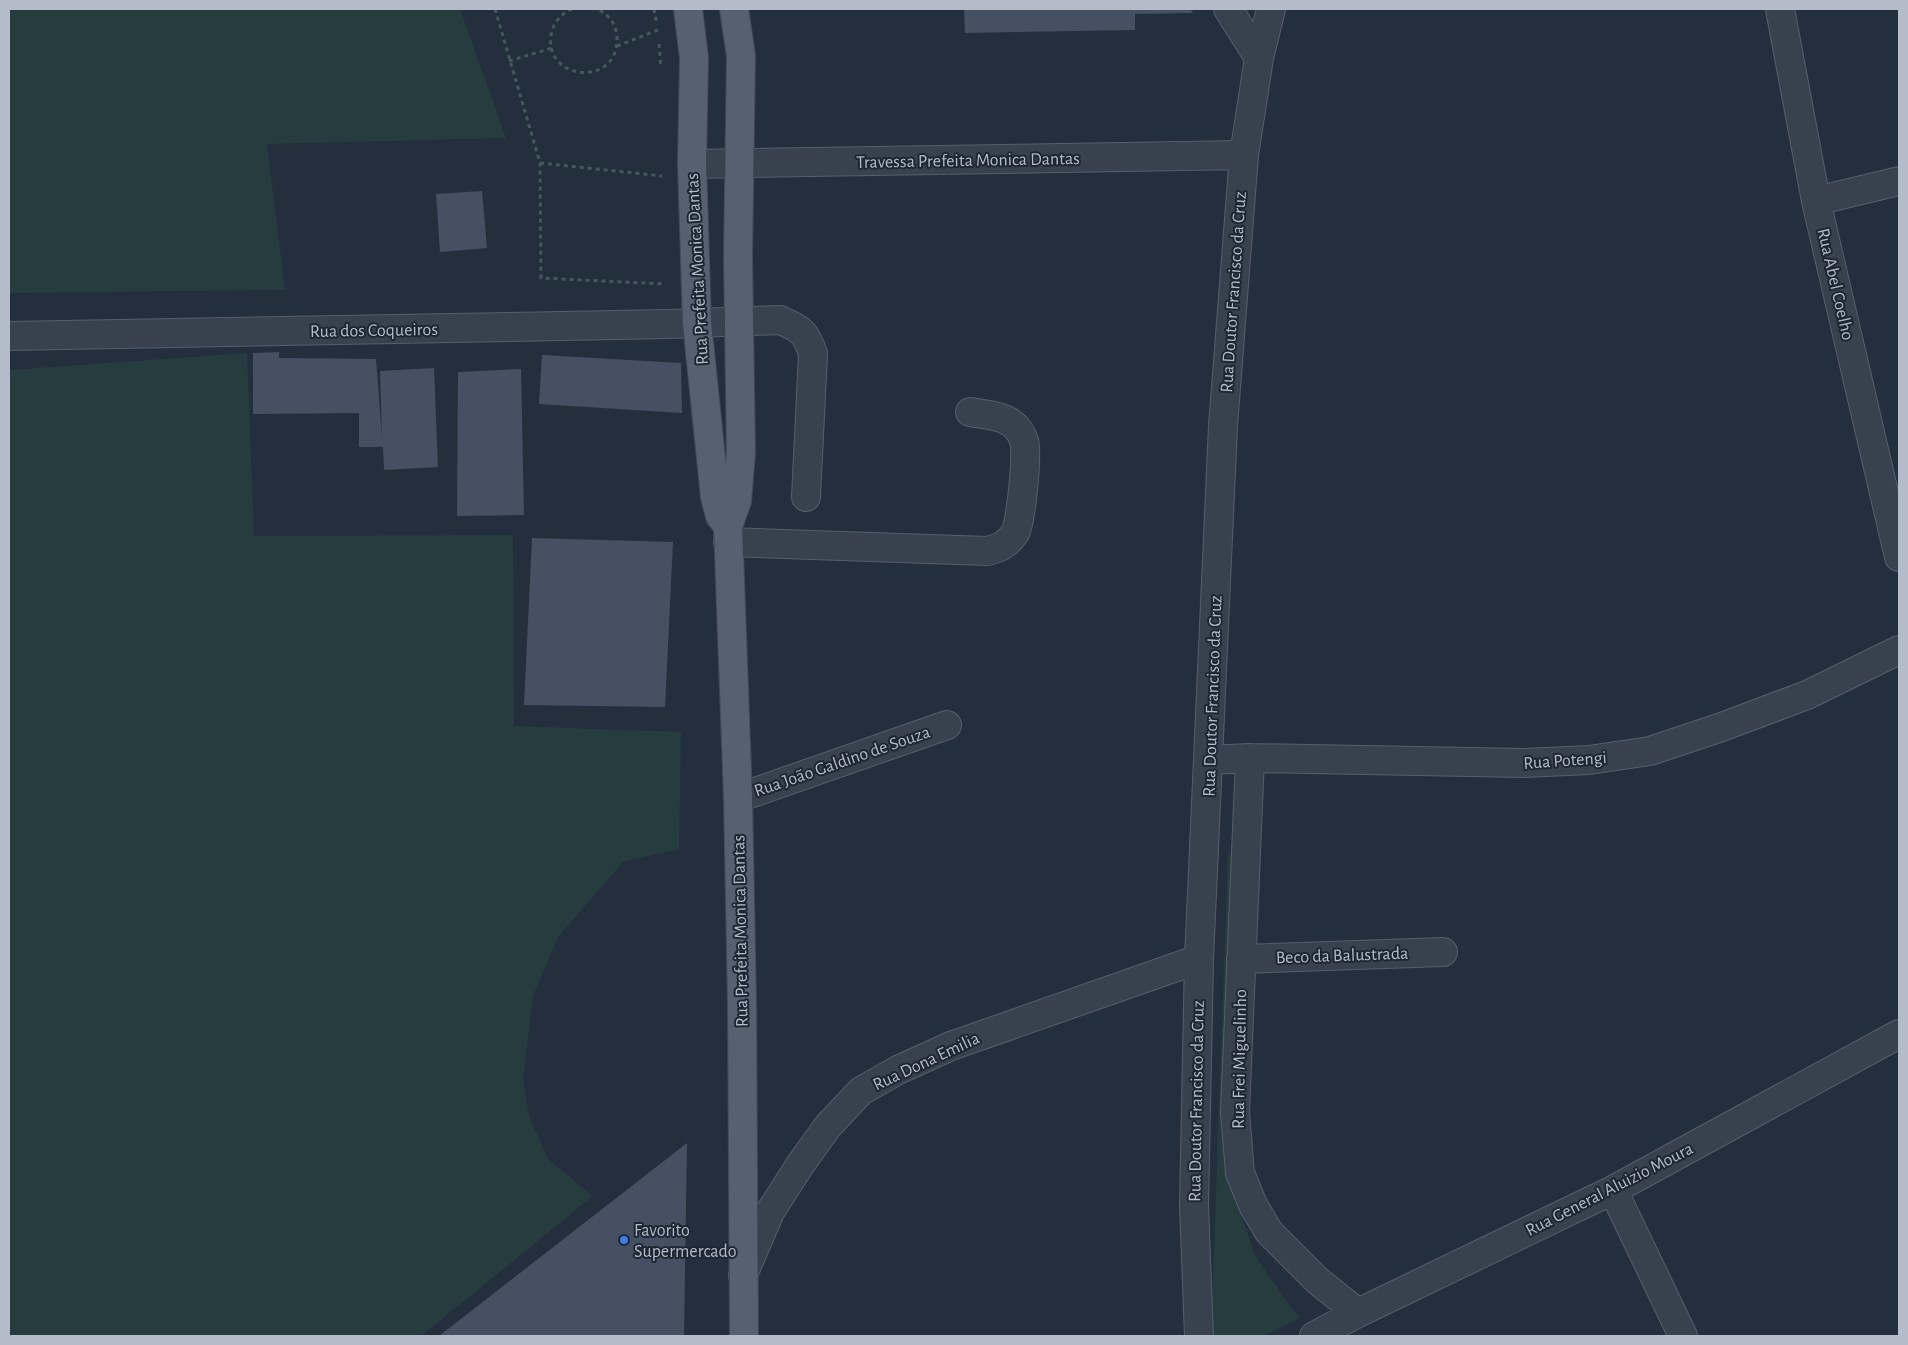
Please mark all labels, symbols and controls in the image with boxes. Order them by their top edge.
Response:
street label: Travessa Prefeita Monica Dantas [856,150,1080,172]
street label: Rua Prefeita Monica Dantas [684,173,712,365]
street label: Rua Doutor Francisco da Cruz [1218,191,1250,393]
street label: Rua Abel Coelho [1813,227,1857,342]
street label: Rua dos Coqueiros [310,321,438,341]
street label: Rua Doutor Francisco da Cruz [1200,595,1226,797]
street label: Rua João Galdino de Souza [752,723,933,801]
street label: Rua Potengi [1523,749,1607,773]
street label: Rua Prefeita Monica Dantas [730,835,752,1027]
street label: Beco da Balustrada [1275,945,1409,967]
street label: Rua Frei Miguelinho [1230,989,1250,1129]
street label: Rua Doutor Francisco da Cruz [1186,1000,1208,1202]
street label: Rua Dona Emilia [870,1029,982,1094]
street label: Rua General Aluizio Moura [1523,1140,1696,1240]
place label: Favorito Supermercado [634,1222,737,1261]
marker: Favorito Supermercado [618,1234,630,1246]

